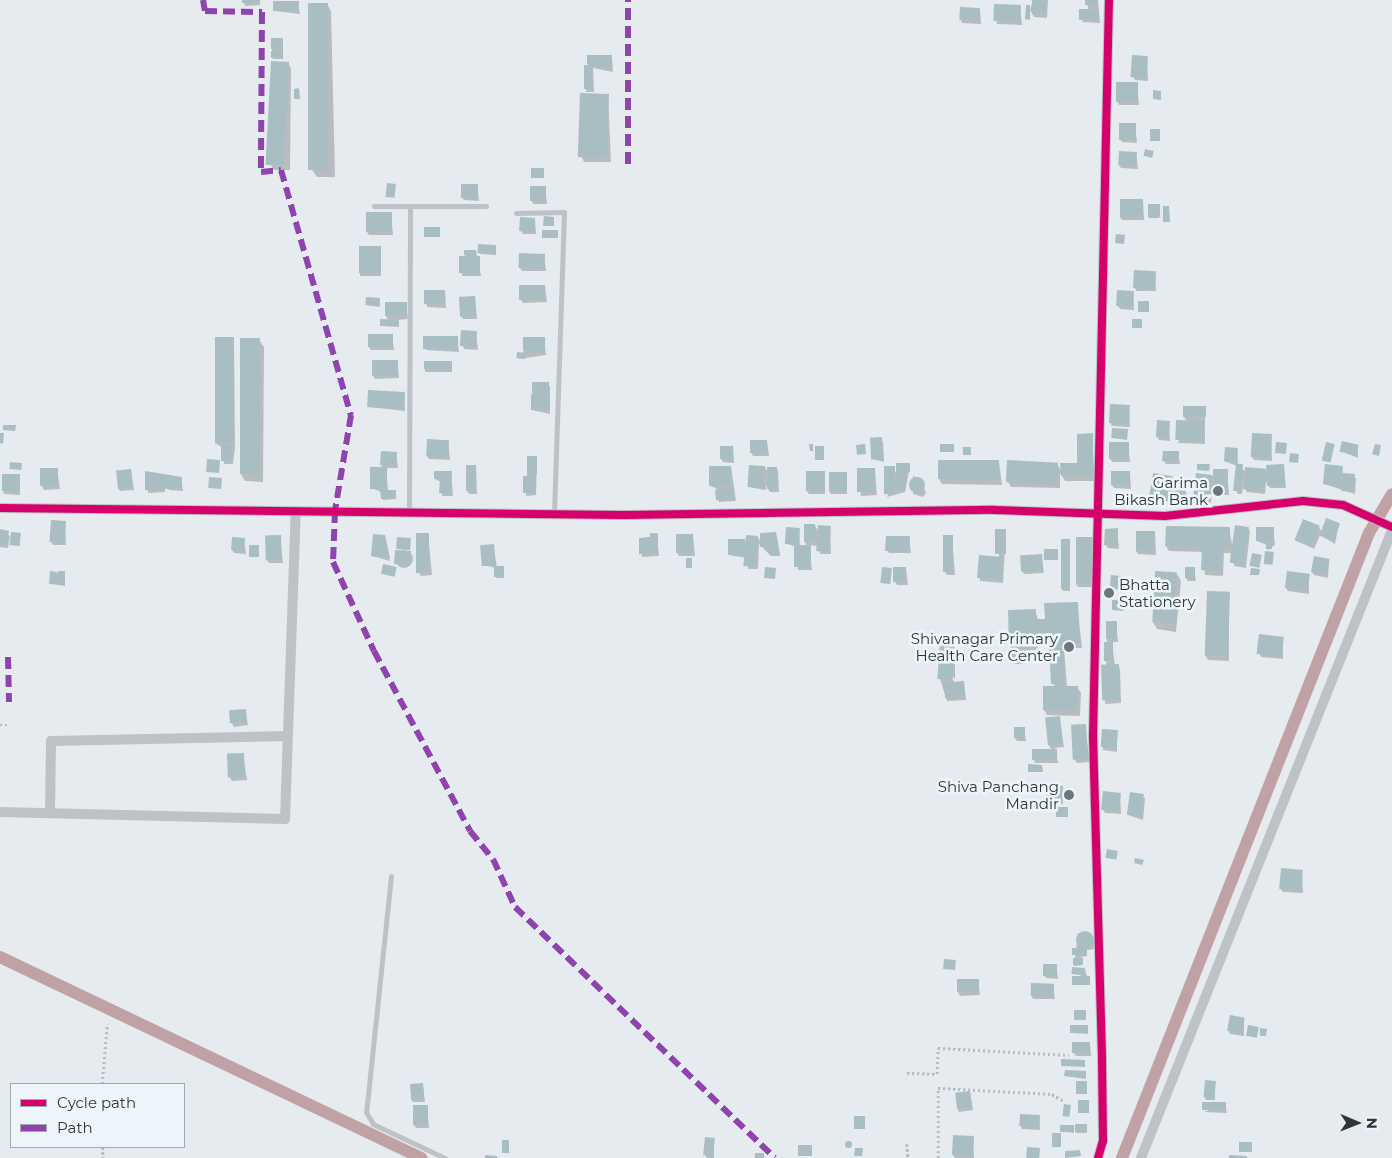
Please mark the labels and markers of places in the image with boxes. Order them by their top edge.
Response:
place label: Garima Bikash Bank [1114,473,1208,508]
marker: Garima Bikash Bank [1212,485,1224,497]
place label: Bhatta Stationery [1119,575,1196,610]
marker: Bhatta Stationery [1103,587,1115,599]
place label: Shivanagar Primary Health Care Center [911,629,1058,664]
marker: Shivanagar Primary Health Care Center [1062,640,1076,654]
place label: Shiva Panchang Mandir [938,777,1059,812]
marker: Shiva Panchang Mandir [1063,789,1075,801]

